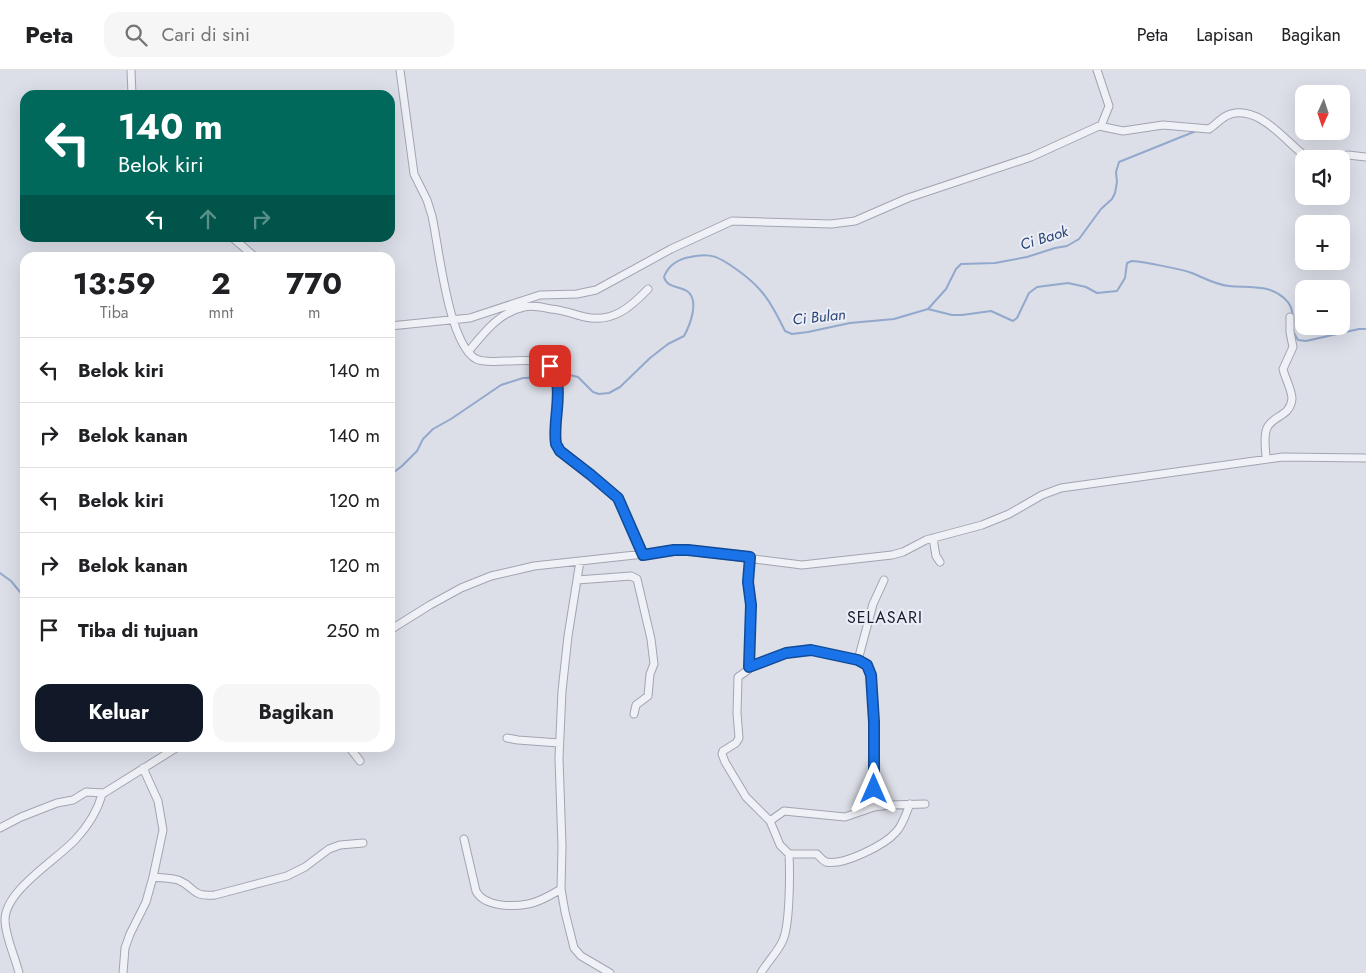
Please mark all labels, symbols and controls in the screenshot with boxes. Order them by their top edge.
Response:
search box [104,12,454,57]
text: Peta [25,17,74,52]
icon: search [122,21,150,49]
text: Cari di sini [162,21,250,48]
text: Peta [1137,22,1168,48]
text: Lapisan [1196,22,1253,48]
text: Bagikan [1281,22,1341,48]
north arrow [1295,85,1350,140]
map controls [1295,85,1350,335]
text: 140 m [118,102,223,152]
icon: left [35,110,100,175]
text: Belok kiri [118,148,204,180]
button: sound [1295,150,1350,205]
icon: left [141,205,169,233]
icon: ahead [194,205,222,233]
icon: right [247,205,275,233]
button: + [1295,215,1350,270]
water label: Ci Baok [1017,220,1071,256]
text: 13:59 [73,262,156,305]
text: 2 [211,262,231,305]
text: 770 [286,262,342,305]
button: − [1295,280,1350,335]
text: Tiba [100,301,129,324]
text: mnt [209,301,233,324]
text: m [308,301,320,324]
water label: Ci Bulan [791,303,847,331]
pin [529,345,571,387]
icon: arrive [536,352,564,380]
icon: left [35,356,63,384]
text: Belok kiri [78,357,164,384]
text: 140 m [328,357,380,384]
icon: right [35,421,63,449]
text: Belok kanan [78,422,188,449]
text: 140 m [328,422,380,449]
icon: left [35,486,63,514]
text: Belok kiri [78,487,164,514]
text: 120 m [329,487,380,514]
icon: right [35,551,63,579]
text: Belok kanan [78,552,188,579]
text: 120 m [329,552,380,579]
district label: SELASARI [847,606,923,629]
icon: arrive [35,616,63,644]
text: Tiba di tujuan [78,617,198,644]
text: 250 m [327,617,380,644]
button: Keluar [35,684,203,742]
button: Bagikan [213,684,380,742]
position arrow [847,762,899,814]

